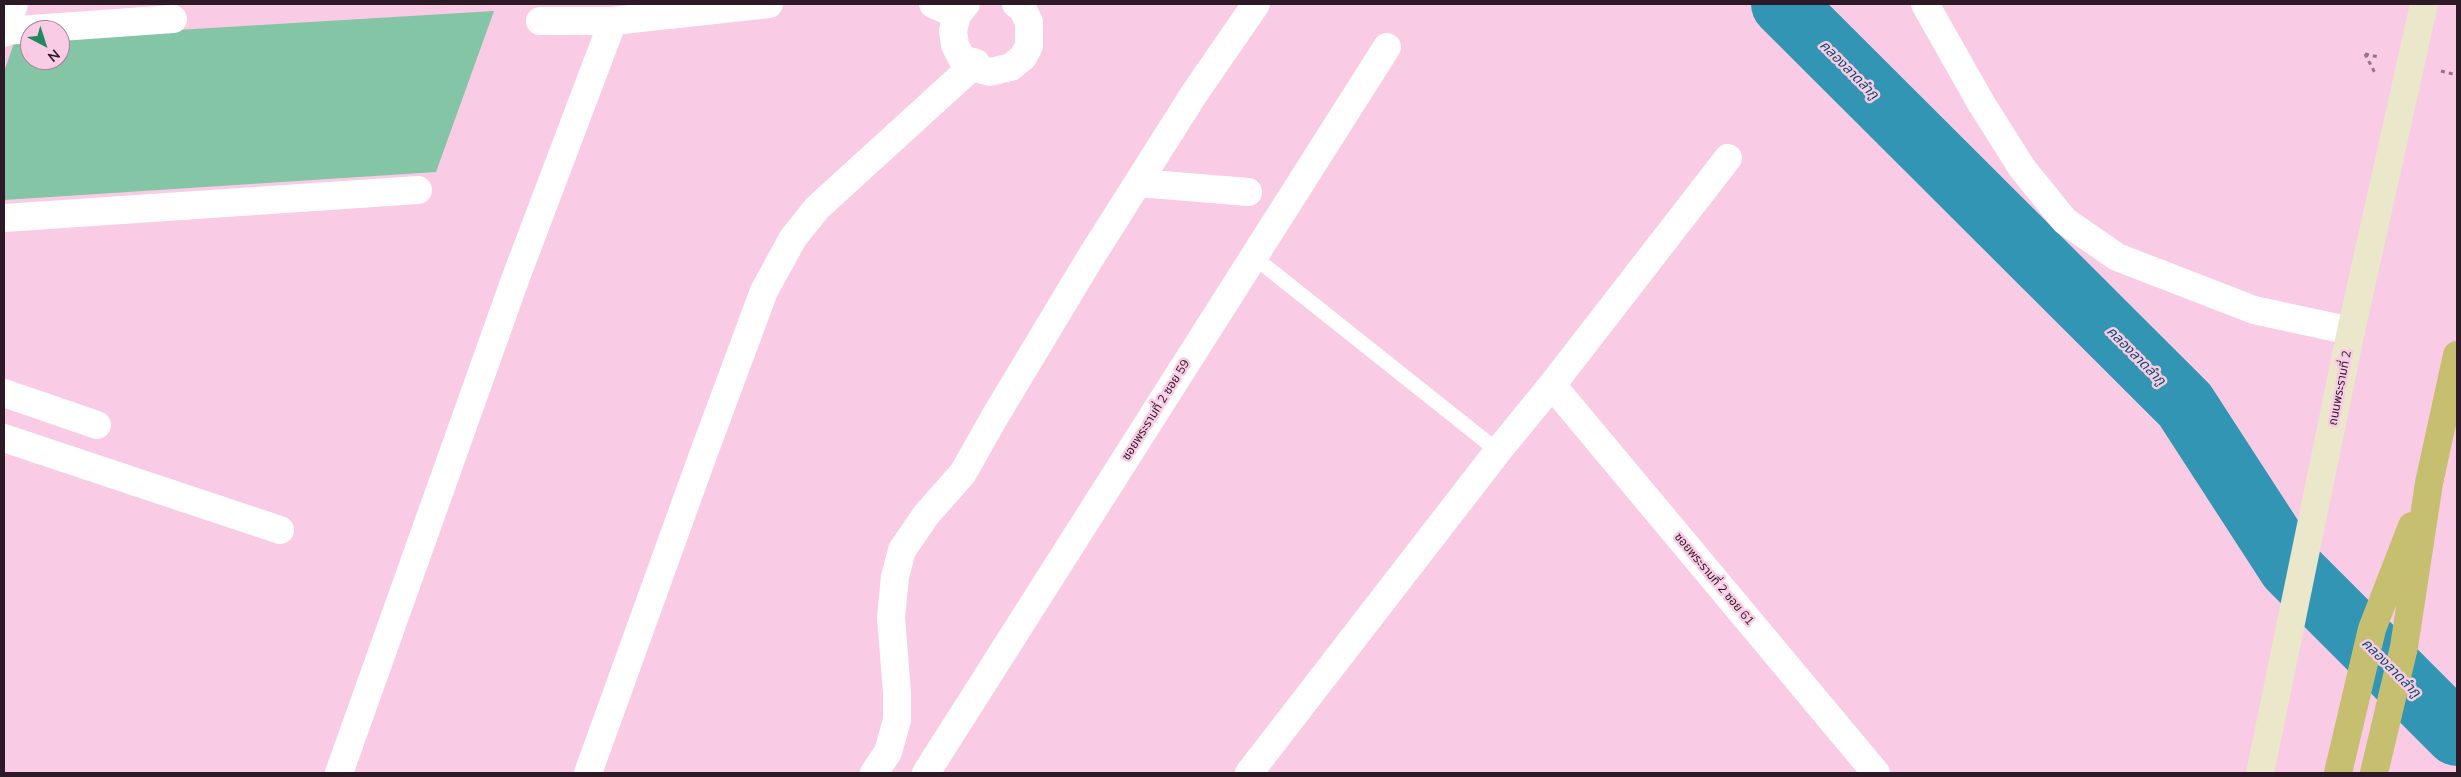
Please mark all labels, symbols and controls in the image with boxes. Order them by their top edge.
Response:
north arrow [20,20,70,70]
water label: คลองลาดลำภู [1816,37,1882,103]
text: N [44,45,64,66]
water label: คลองลาดลำภู [2103,323,2169,389]
street label: ถนนพระรามที่ 2 [2326,349,2354,427]
street label: ซอยพระรามที่ 2 ซอย 59 [1119,357,1193,463]
street label: ซอยพระรามที่ 2 ซอย 61 [1671,530,1757,628]
water label: คลองลาดลำภู [2358,635,2424,701]

